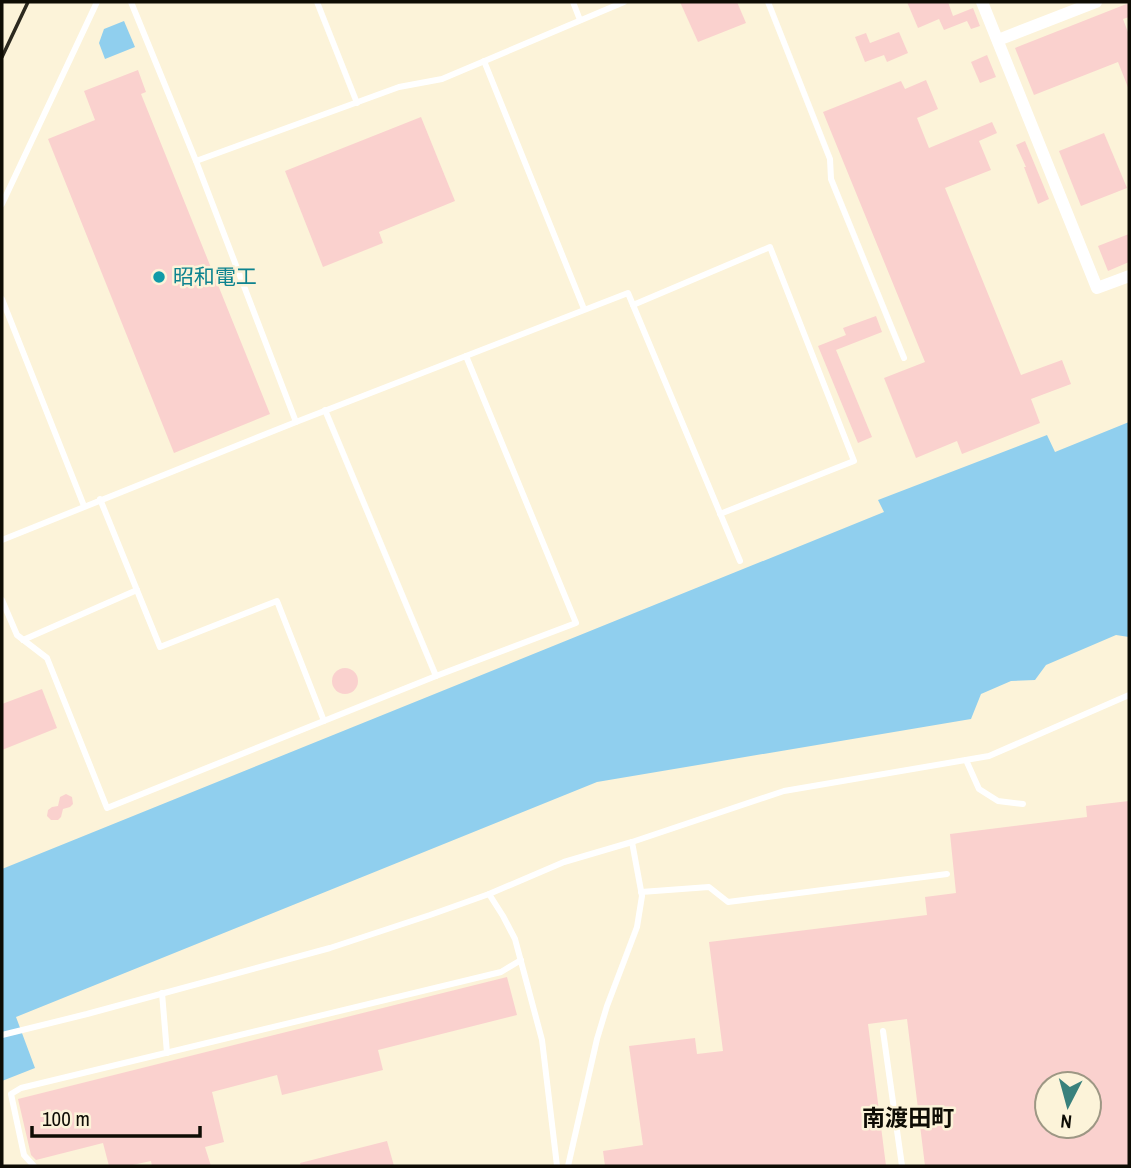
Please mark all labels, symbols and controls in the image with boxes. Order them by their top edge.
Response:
place label: 昭和電工 [173,262,257,291]
marker: 昭和電工 [151,269,167,285]
north arrow [1033,1070,1103,1140]
scale bar [32,1094,200,1138]
district label: 南渡田町 [862,1102,954,1133]
text: 100 m [42,1104,90,1133]
text: N [1059,1108,1073,1135]

